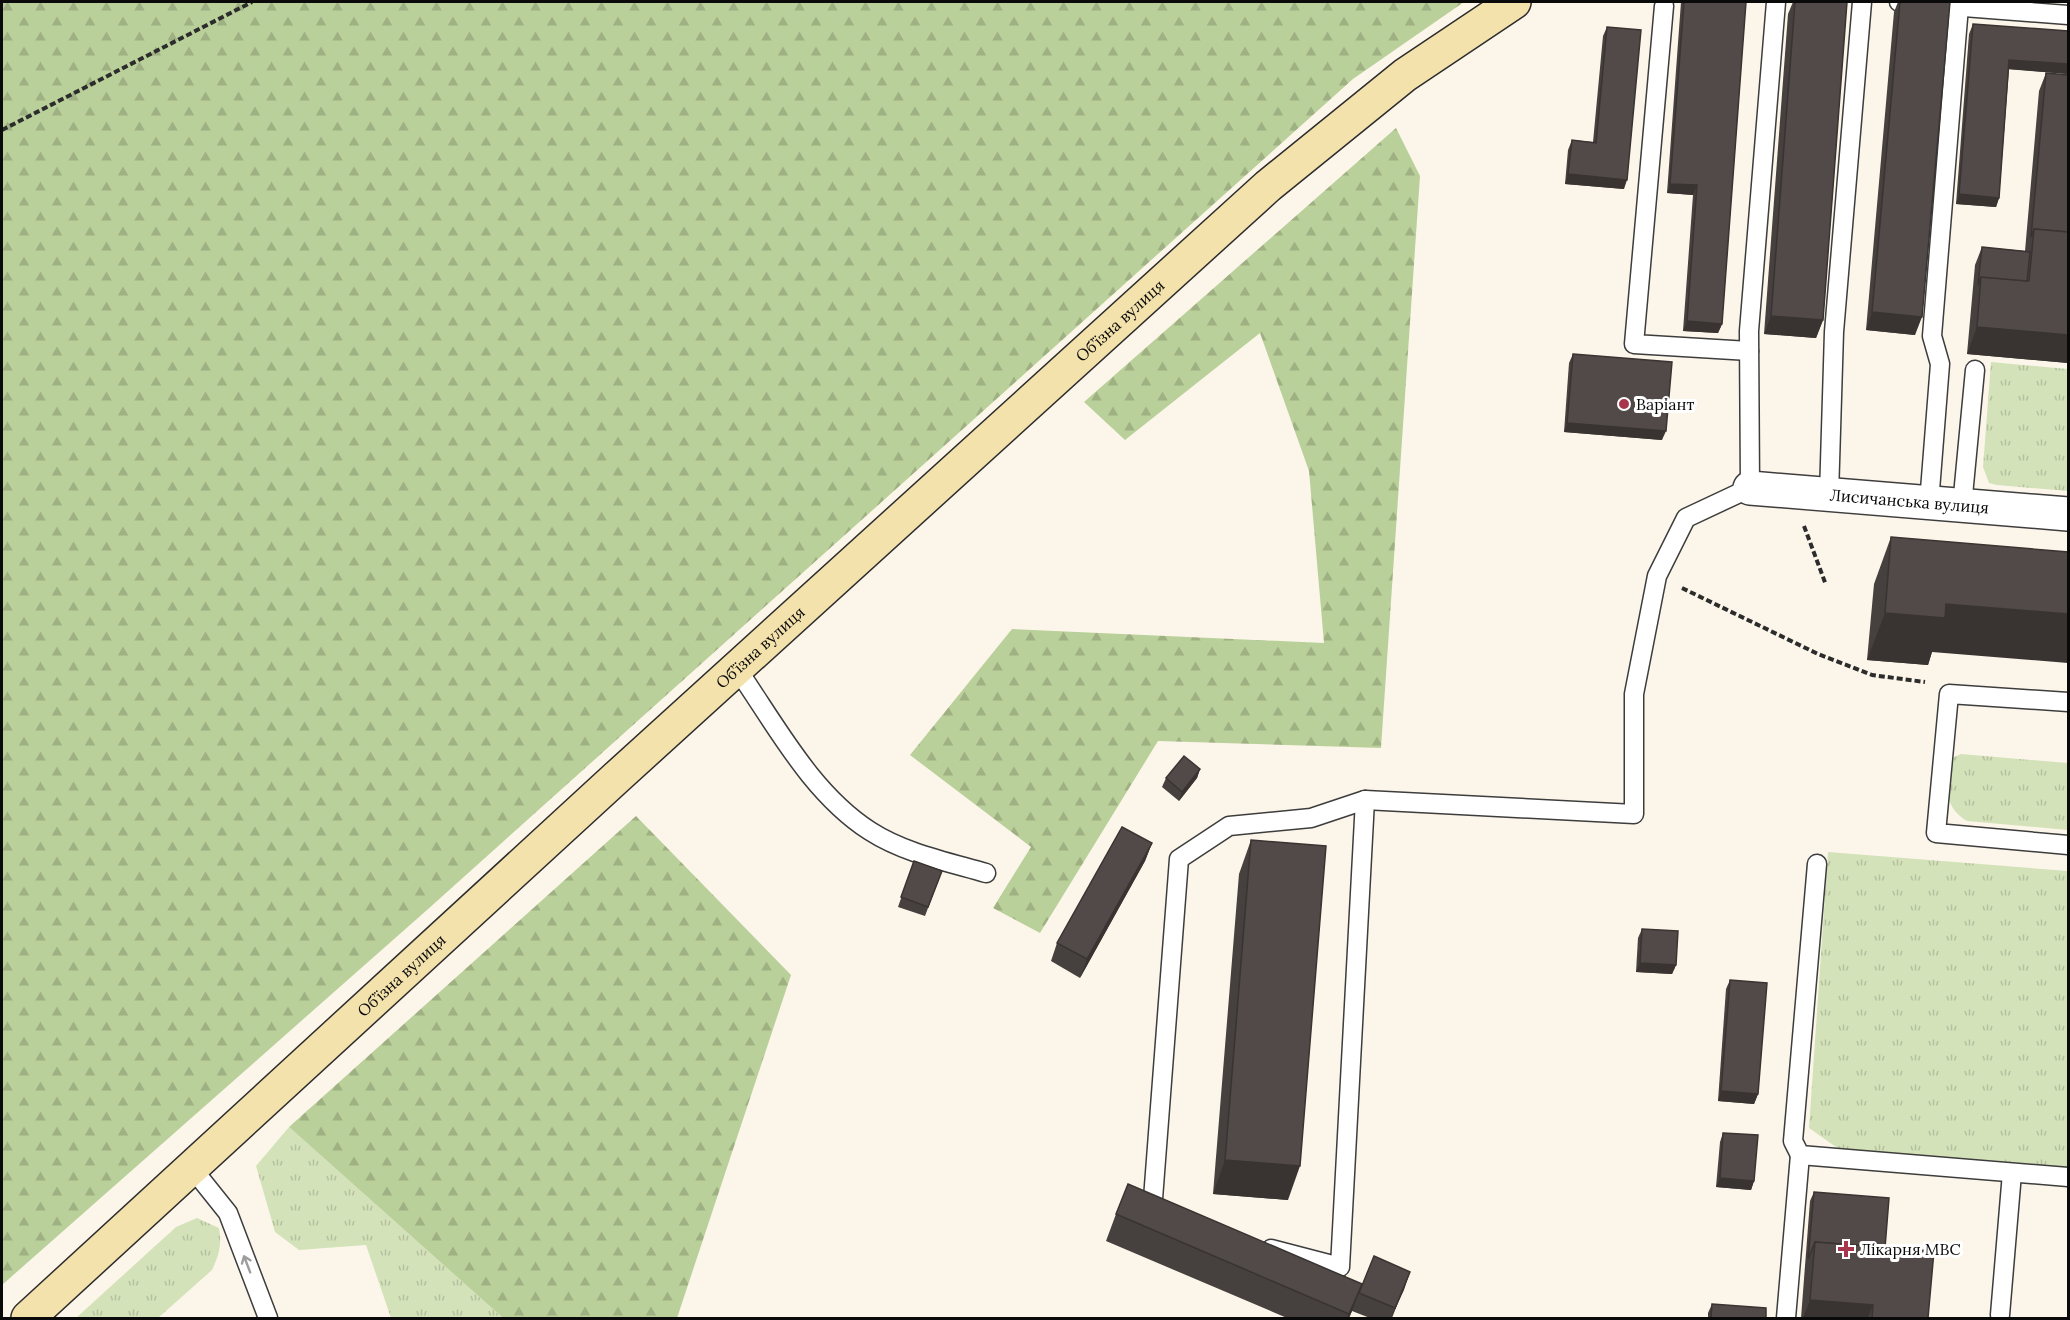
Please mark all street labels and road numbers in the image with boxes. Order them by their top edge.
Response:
street label: Об’їзна вулиця [1071,275,1168,366]
street label: Лисичанська вулиця [1829,485,1990,518]
street label: Об’їзна вулиця [712,602,809,692]
street label: Об’їзна вулиця [353,929,450,1021]

